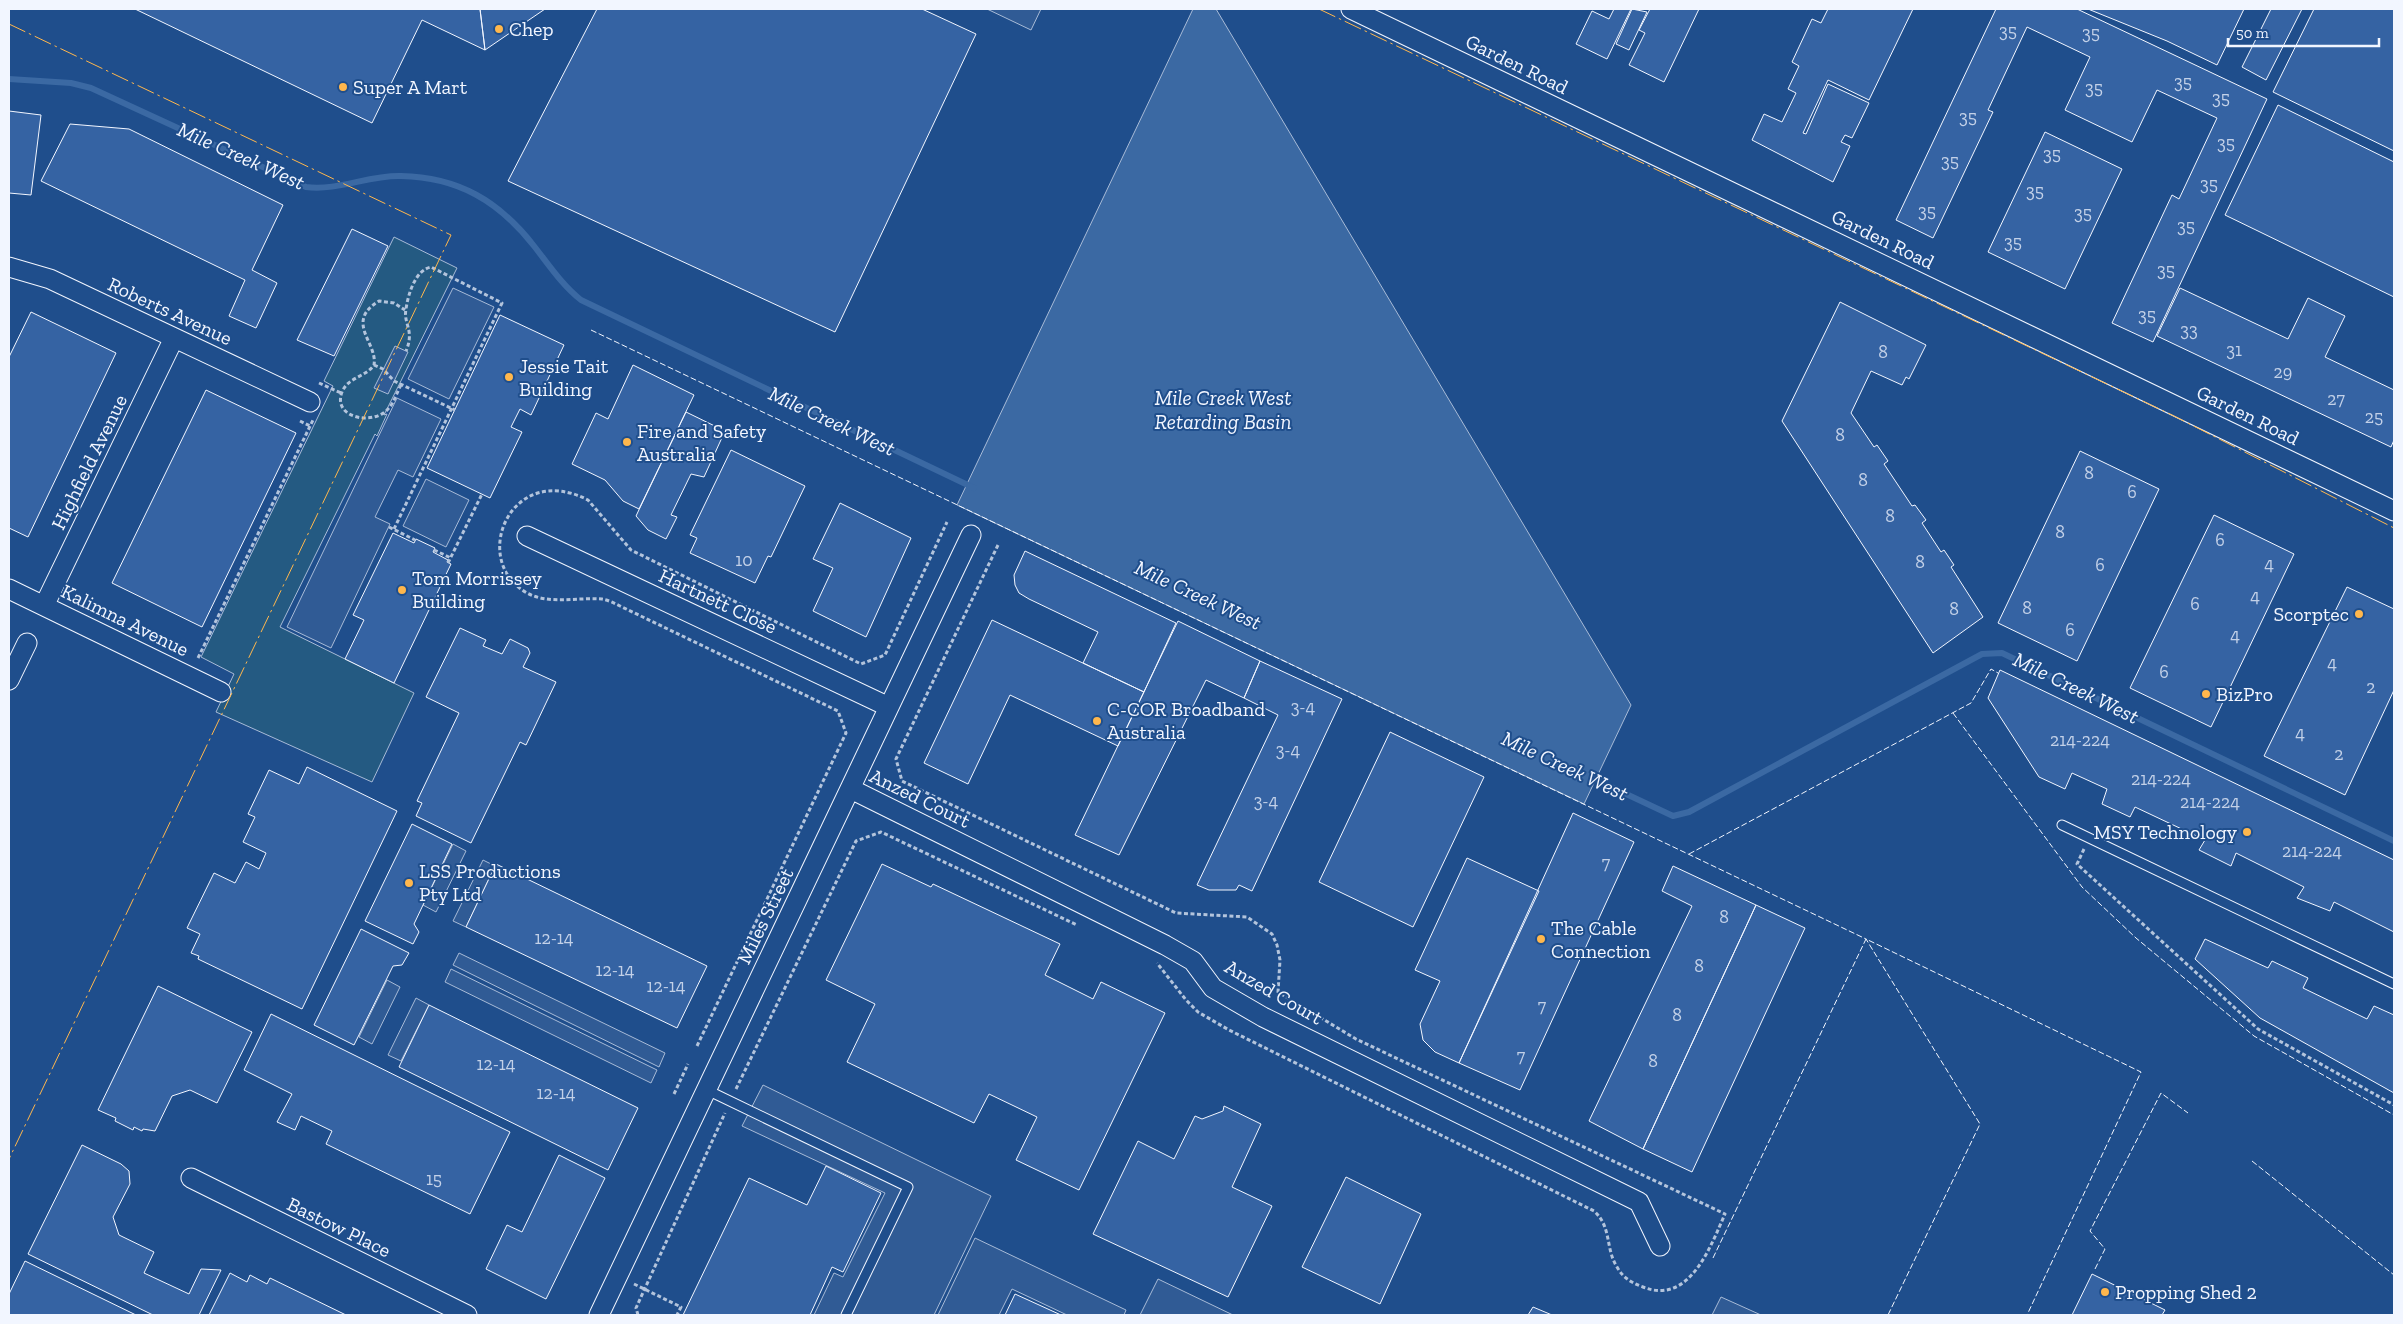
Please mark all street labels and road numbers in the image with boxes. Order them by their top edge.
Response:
street label: Garden Road [1462,29,1572,99]
street label: Garden Road [1828,204,1938,274]
street label: Roberts Avenue [104,272,236,350]
street label: Garden Road [2193,380,2303,450]
street label: Highfield Avenue [46,391,132,533]
street label: Hartnett Close [655,563,781,639]
street label: Kalimna Avenue [57,579,193,661]
street label: Anzed Court [866,763,975,833]
street label: Miles Street [731,864,799,968]
street label: Anzed Court [1221,954,1328,1030]
street label: Bastow Place [283,1192,395,1262]

